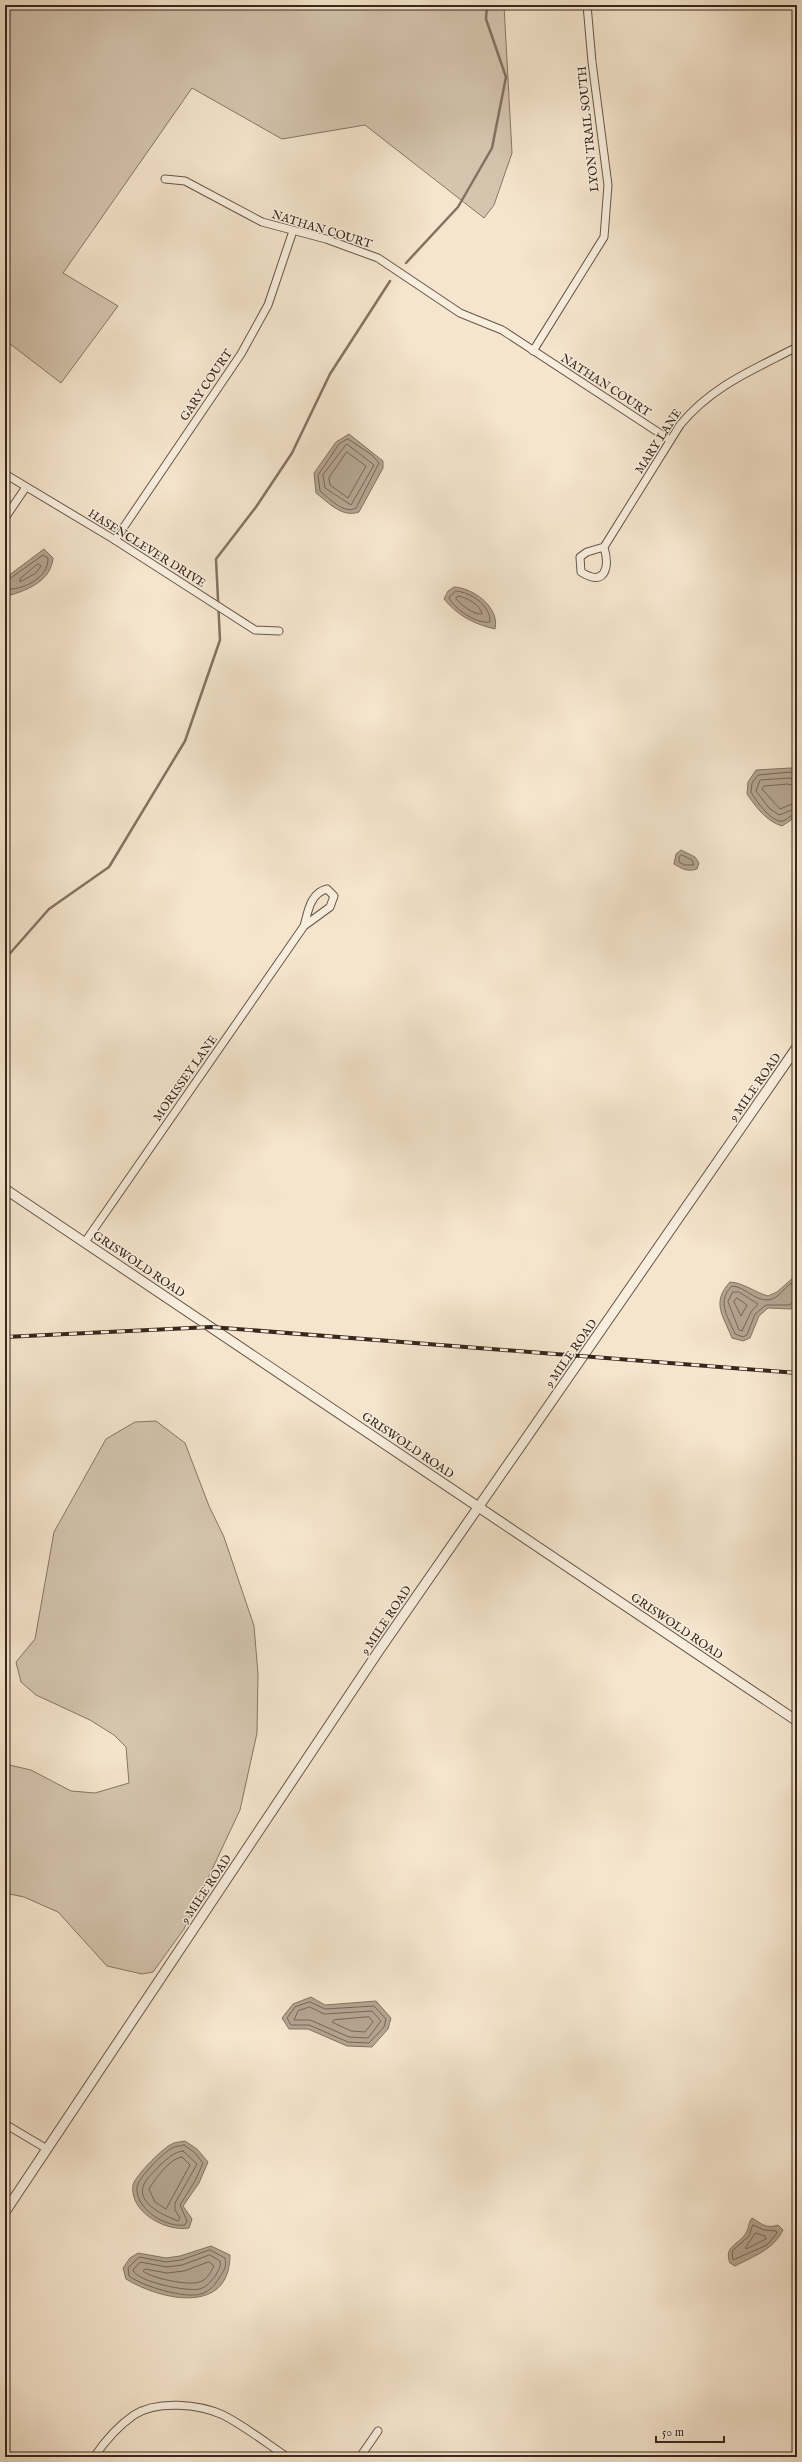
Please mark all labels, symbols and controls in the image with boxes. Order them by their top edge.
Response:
street label: LYON TRAIL SOUTH [574,65,603,193]
street label: NATHAN COURT [270,207,374,252]
street label: GARY COURT [177,346,236,424]
street label: NATHAN COURT [558,351,654,420]
street label: MARY LANE [632,406,685,477]
street label: HASENCLEVER DRIVE [85,506,208,591]
street label: MORISSEY LANE [150,1032,221,1124]
street label: 9 MILE ROAD [726,1050,785,1125]
street label: GRISWOLD ROAD [90,1228,188,1301]
street label: 9 MILE ROAD [542,1316,601,1391]
street label: GRISWOLD ROAD [359,1409,457,1482]
street label: 9 MILE ROAD [357,1583,415,1658]
street label: GRISWOLD ROAD [628,1590,726,1663]
street label: 9 MILE ROAD [177,1852,235,1927]
scale bar [656,2418,724,2444]
text: 50 m [662,2425,684,2440]

